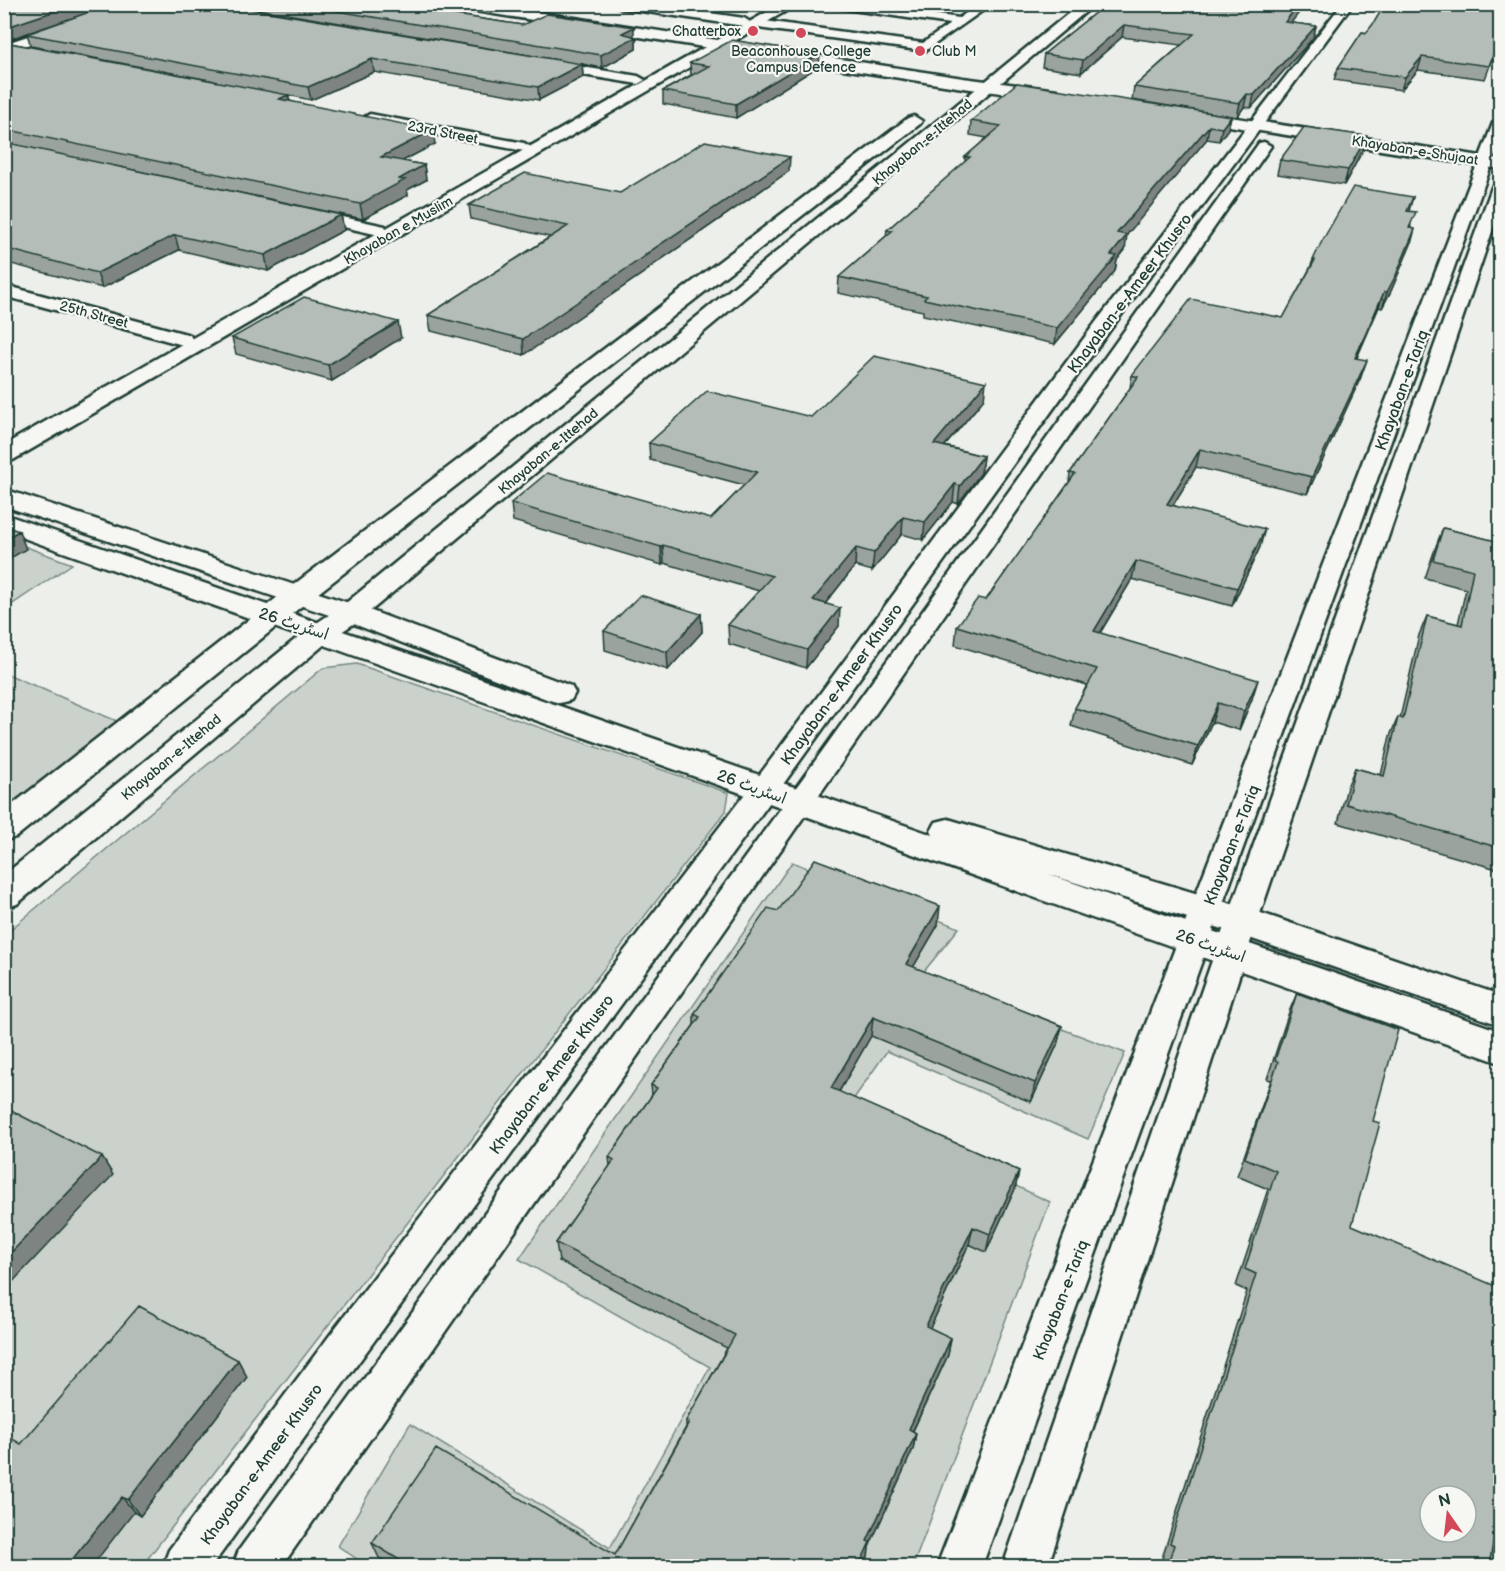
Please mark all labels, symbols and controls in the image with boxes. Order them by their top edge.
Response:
place label: Chatterbox [672,23,741,40]
marker: Chatterbox [746,24,760,38]
marker: Beaconhouse College Campus Defence [794,26,808,40]
place label: Beaconhouse College Campus Defence [731,43,871,76]
place label: Club M [932,43,977,60]
marker: Club M [913,44,927,58]
street label: Khayaban-e-Ittehad [869,96,976,189]
street label: 23rd Street [406,117,480,148]
street label: Khayaban-e-Shujaat [1350,132,1480,169]
street label: Khayaban e Muslim [341,192,456,269]
street label: Khayaban-e-Ameer Khusro [1064,210,1196,377]
street label: 25th Street [58,297,131,332]
street label: Khayaban-e-Tariq [1372,328,1433,453]
street label: Khayaban-e-Ittehad [495,405,602,498]
street label: Khayaban-e-Ameer Khusro [777,601,907,769]
street label: اسٹریٹ 26 [256,604,331,645]
street label: Khayaban-e-Ittehad [118,711,225,804]
street label: اسٹریٹ 26 [714,766,789,809]
street label: Khayaban-e-Tariq [1201,783,1264,908]
street label: اسٹریٹ 26 [1173,926,1248,967]
street label: Khayaban-e-Ameer Khusro [486,991,618,1158]
street label: Khayaban-e-Tariq [1030,1238,1093,1363]
street label: Khayaban-e-Ameer Khusro [197,1381,327,1549]
north arrow [1418,1484,1478,1544]
text: N [1437,1490,1453,1512]

